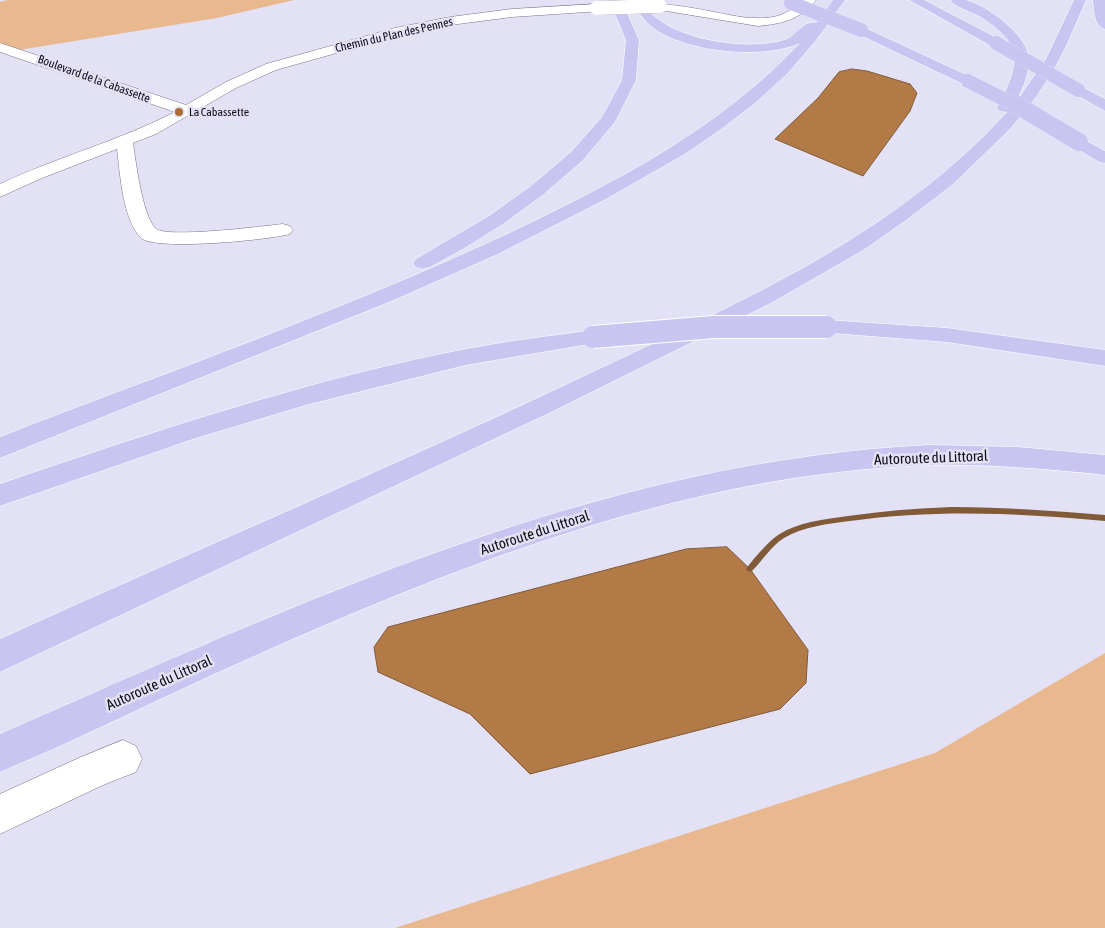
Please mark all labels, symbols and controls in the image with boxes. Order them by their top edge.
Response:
street label: Chemin du Plan des Pennes [334,14,454,56]
street label: Boulevard de la Cabassette [36,52,152,106]
place label: La Cabassette [189,105,249,119]
marker: La Cabassette [173,106,185,118]
street label: Autoroute du Littoral [874,447,988,469]
street label: Autoroute du Littoral [478,507,592,559]
street label: Autoroute du Littoral [103,652,215,714]

